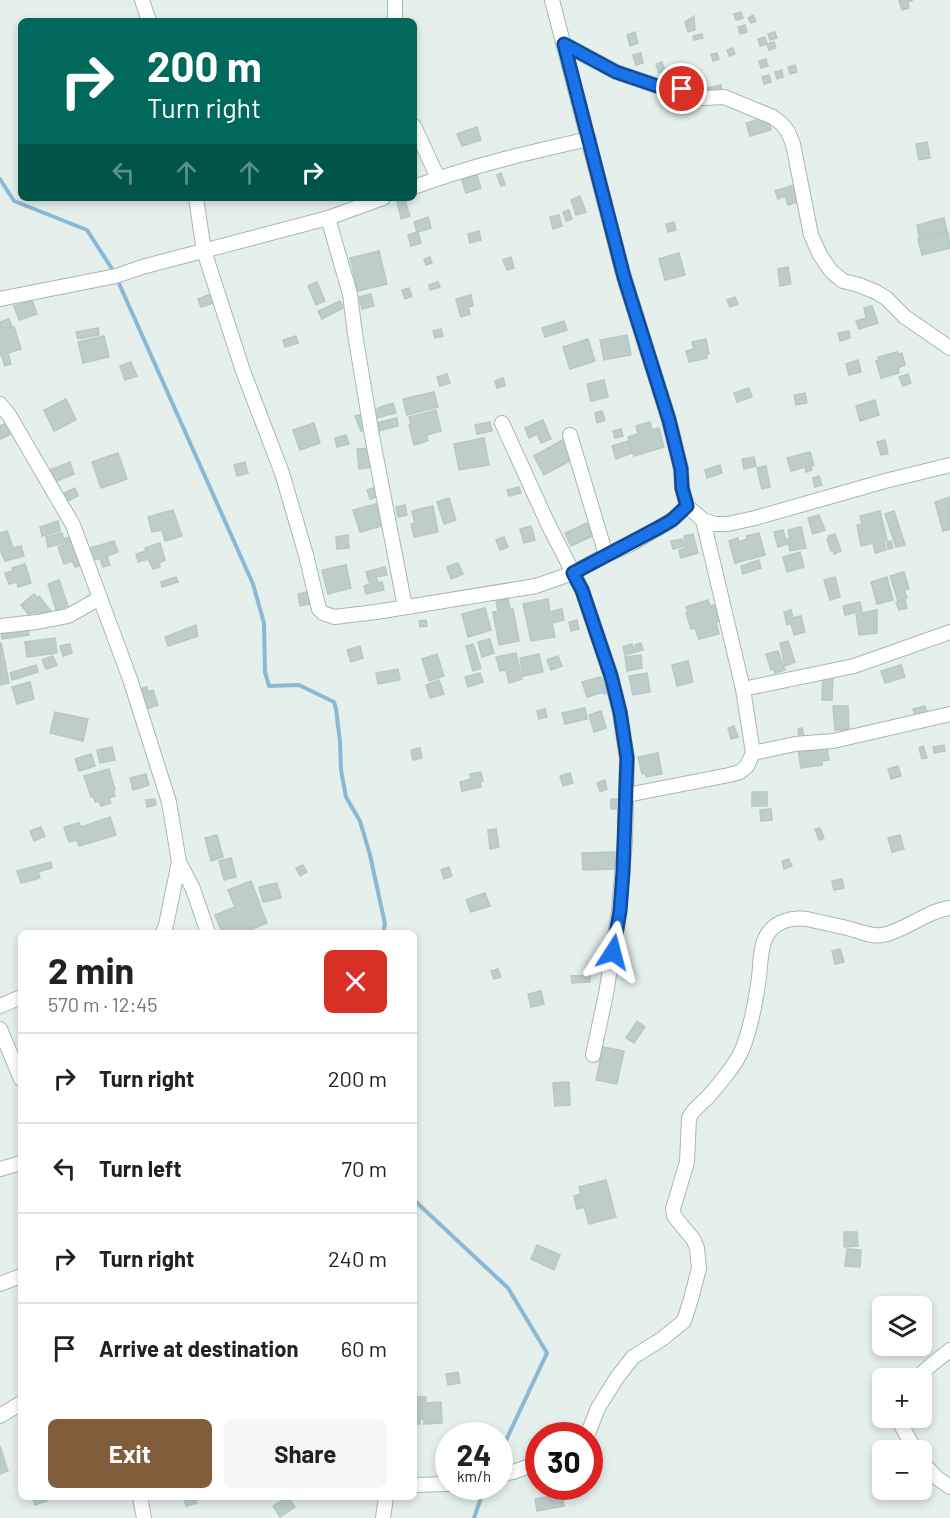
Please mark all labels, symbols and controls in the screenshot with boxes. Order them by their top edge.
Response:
text: 200 m [147,40,262,90]
icon: right [48,42,126,120]
pin [656,63,707,114]
icon: arrive [665,72,698,105]
text: Turn right [147,91,261,123]
icon: left [107,156,140,189]
icon: ahead [170,156,203,189]
icon: ahead [233,156,266,189]
icon: right [296,156,329,189]
position arrow [581,920,645,984]
text: 2 min [48,948,134,991]
button: close [324,950,387,1013]
text: 570 m · 12:45 [48,992,158,1016]
icon: right [48,1062,81,1095]
text: Turn right [99,1065,194,1091]
text: 200 m [328,1065,387,1091]
icon: left [48,1152,81,1185]
text: Turn left [99,1155,182,1181]
text: 70 m [342,1155,387,1181]
icon: right [48,1242,81,1275]
text: Turn right [99,1245,194,1271]
text: 240 m [328,1245,387,1271]
map controls [872,1296,932,1500]
button: layers [872,1296,932,1356]
icon: arrive [48,1332,81,1365]
text: Arrive at destination [99,1335,298,1361]
text: 60 m [341,1335,387,1361]
button: + [872,1368,932,1428]
button: Exit [48,1419,212,1488]
button: Share [224,1419,387,1488]
speed limit sign: 30 [525,1422,603,1500]
text: 24 [457,1436,491,1472]
button: − [872,1440,932,1500]
text: km/h [457,1467,491,1485]

